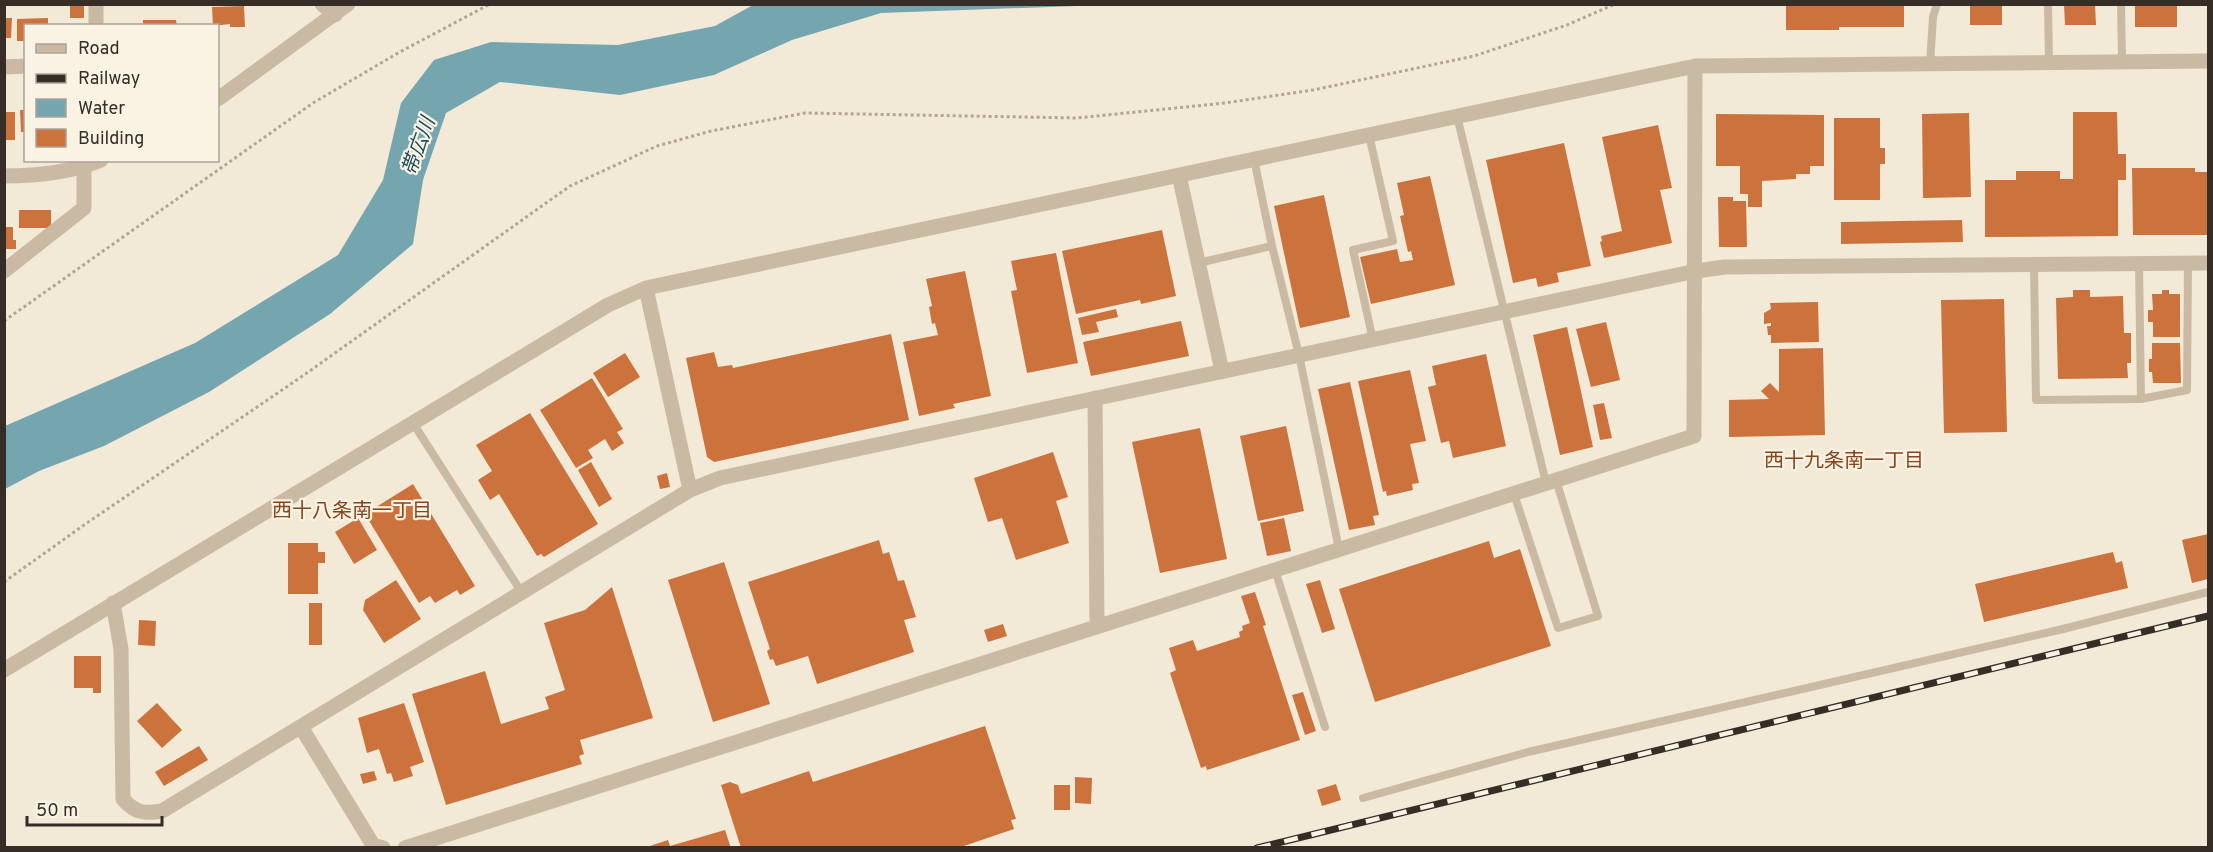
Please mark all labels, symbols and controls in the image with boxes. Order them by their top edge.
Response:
legend [24,24,219,162]
text: Road [78,38,120,61]
text: Railway [78,68,140,91]
text: Water [78,98,125,121]
water label: 帯広川 [397,112,443,179]
text: Building [78,128,144,151]
district label: 西十九条南一丁目 [1764,449,1924,475]
district label: 西十八条南一丁目 [272,499,432,525]
scale bar [27,789,162,827]
text: 50 m [36,800,78,823]

